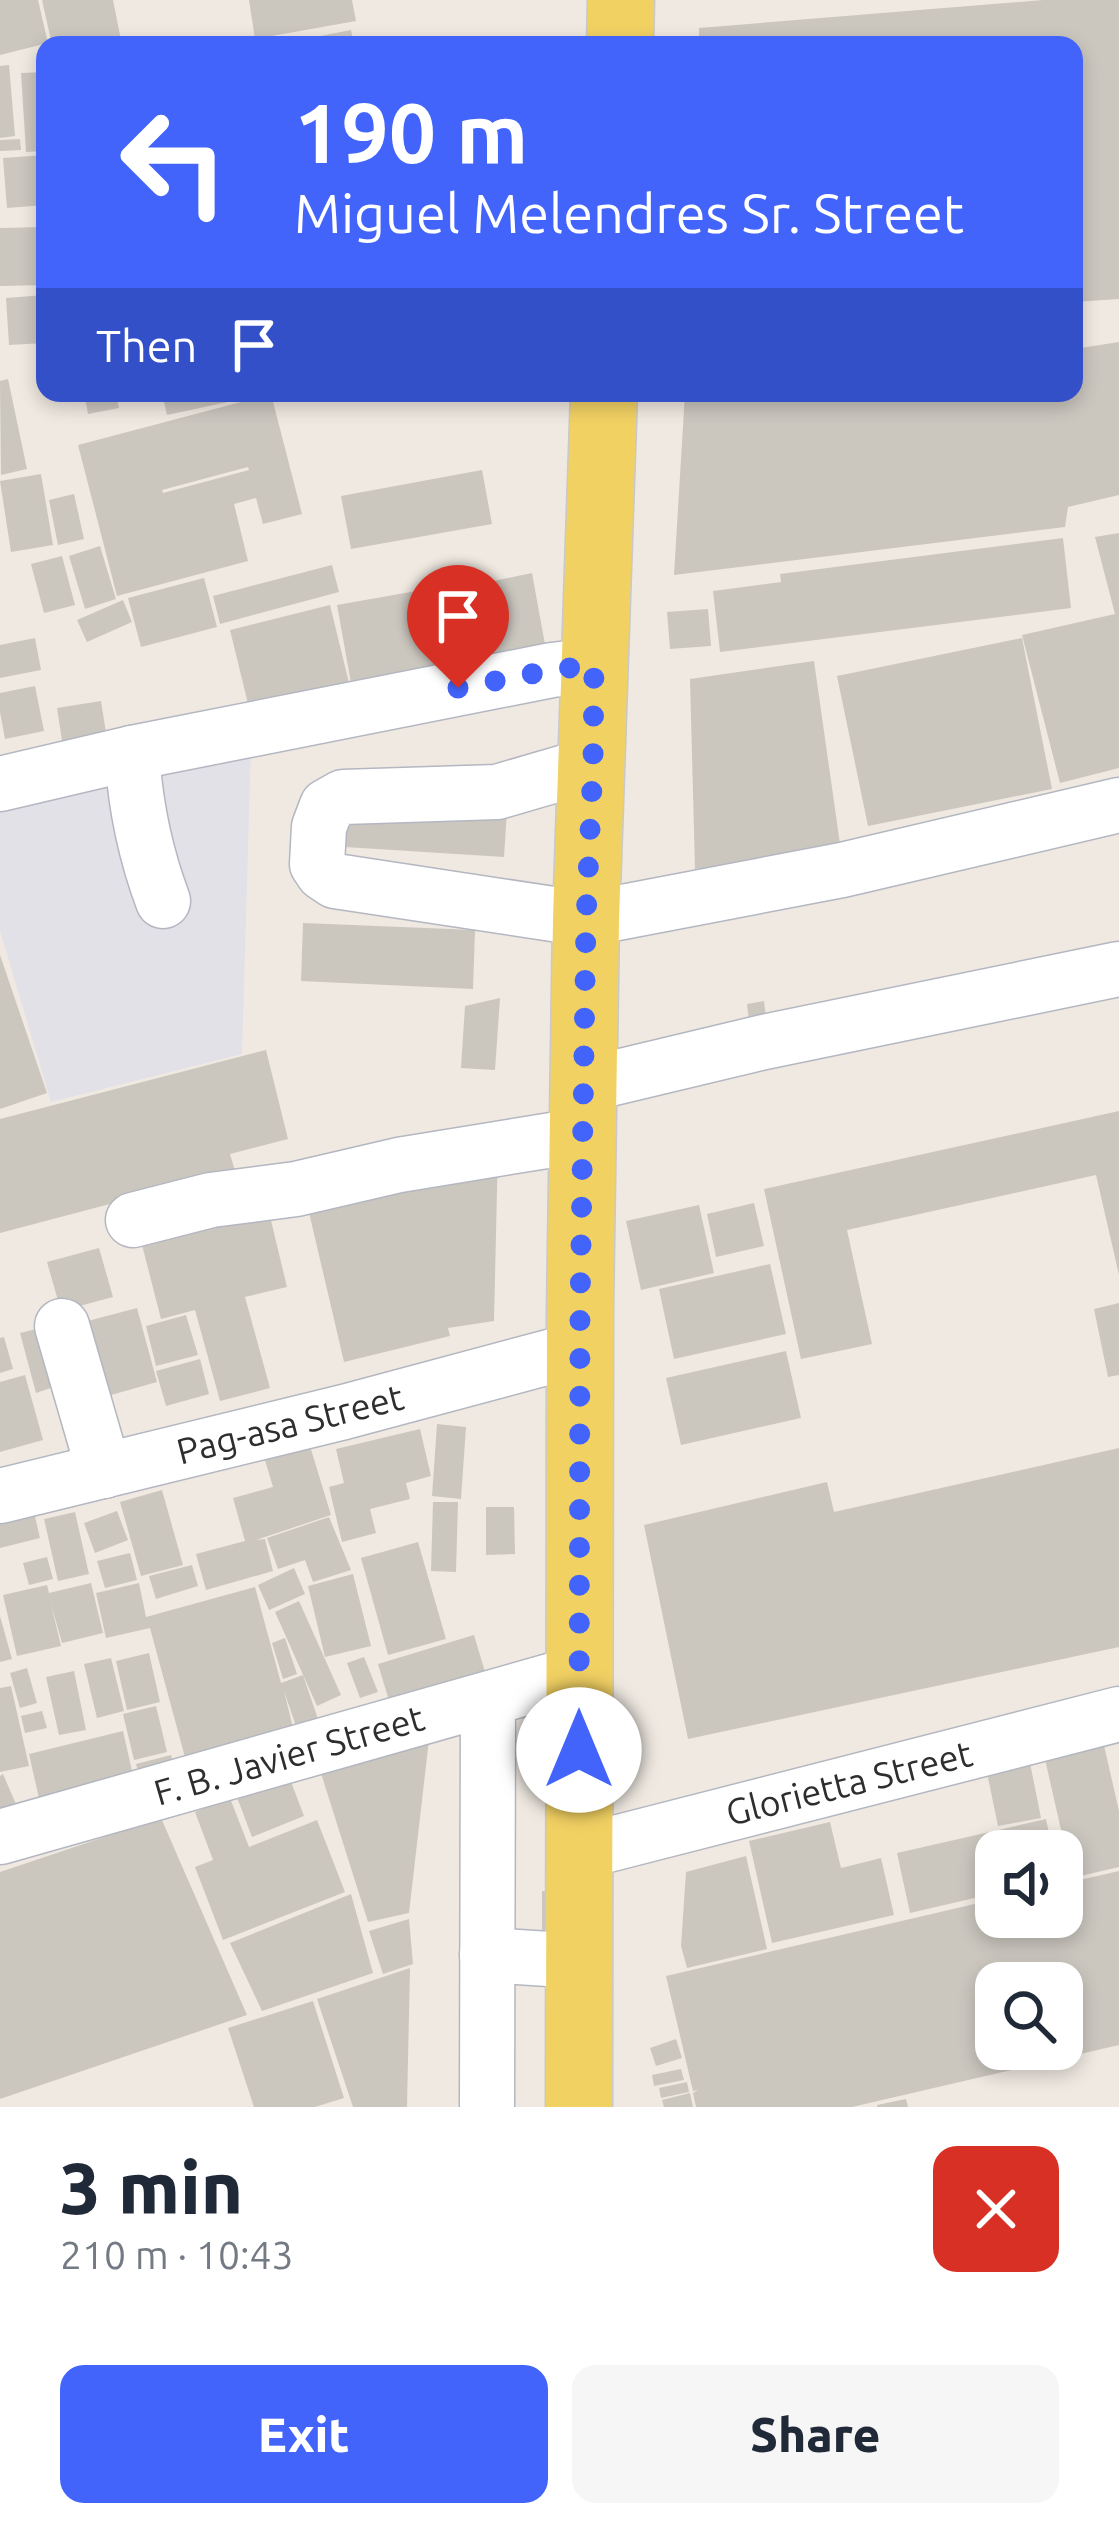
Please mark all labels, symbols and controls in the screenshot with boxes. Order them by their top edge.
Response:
icon: left [96,84,252,240]
text: 190 m [294,85,528,179]
text: Miguel Melendres Sr. Street [294,183,964,243]
icon: arrive [221,312,287,378]
text: Then [96,320,197,371]
pin [407,565,509,688]
icon: arrive [425,583,491,649]
street label: Pag-asa Street [172,1376,408,1472]
position arrow [516,1687,642,1813]
street label: F. B. Javier Street [149,1696,429,1813]
street label: Glorietta Street [722,1732,976,1833]
map controls [975,1830,1083,2070]
button: sound [975,1830,1083,1938]
button: search [975,1962,1083,2070]
button: close [933,2146,1059,2272]
text: 3 min [60,2147,243,2228]
text: 210 m · 10:43 [60,2233,294,2276]
button: Exit [60,2365,548,2503]
button: Share [572,2365,1059,2503]

